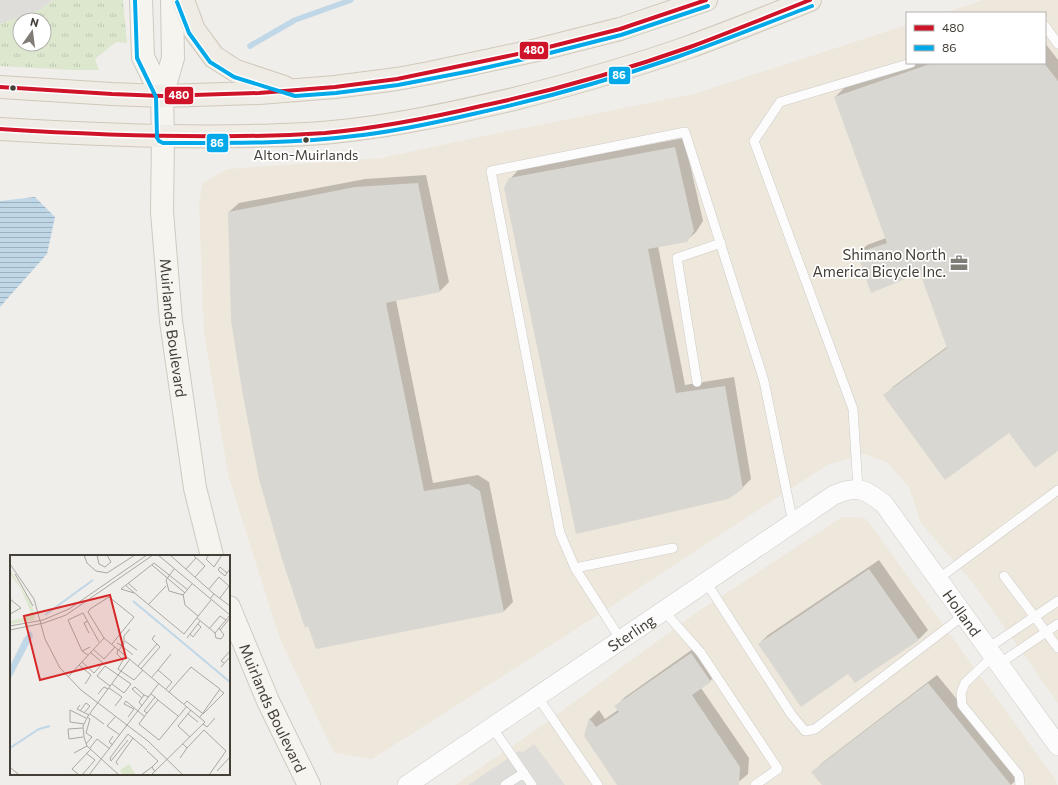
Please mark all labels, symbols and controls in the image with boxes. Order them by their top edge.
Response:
north arrow [12,12,52,52]
legend [906,12,1046,64]
text: N [29,15,40,29]
text: 480 [942,20,964,34]
text: 86 [942,40,957,54]
line badge: 480 [519,41,549,60]
text: 480 [524,43,544,56]
line badge: 86 [608,66,631,85]
text: 86 [612,68,626,81]
unlabelled marker [8,83,18,93]
line badge: 480 [164,86,194,105]
text: 480 [169,88,189,101]
line badge: 86 [206,133,229,153]
marker: Alton-Muirlands [301,135,311,145]
text: 86 [210,136,224,149]
place label: Alton-Muirlands [254,146,358,163]
place label: Shimano North America Bicycle Inc. [812,245,946,280]
office icon: Shimano North America Bicycle Inc. [949,253,969,273]
street label: Muirlands Boulevard [157,258,191,398]
inset map [10,555,230,775]
street label: Holland [939,586,985,640]
street label: Sterling [604,610,658,655]
street label: Muirlands Boulevard [236,641,310,775]

